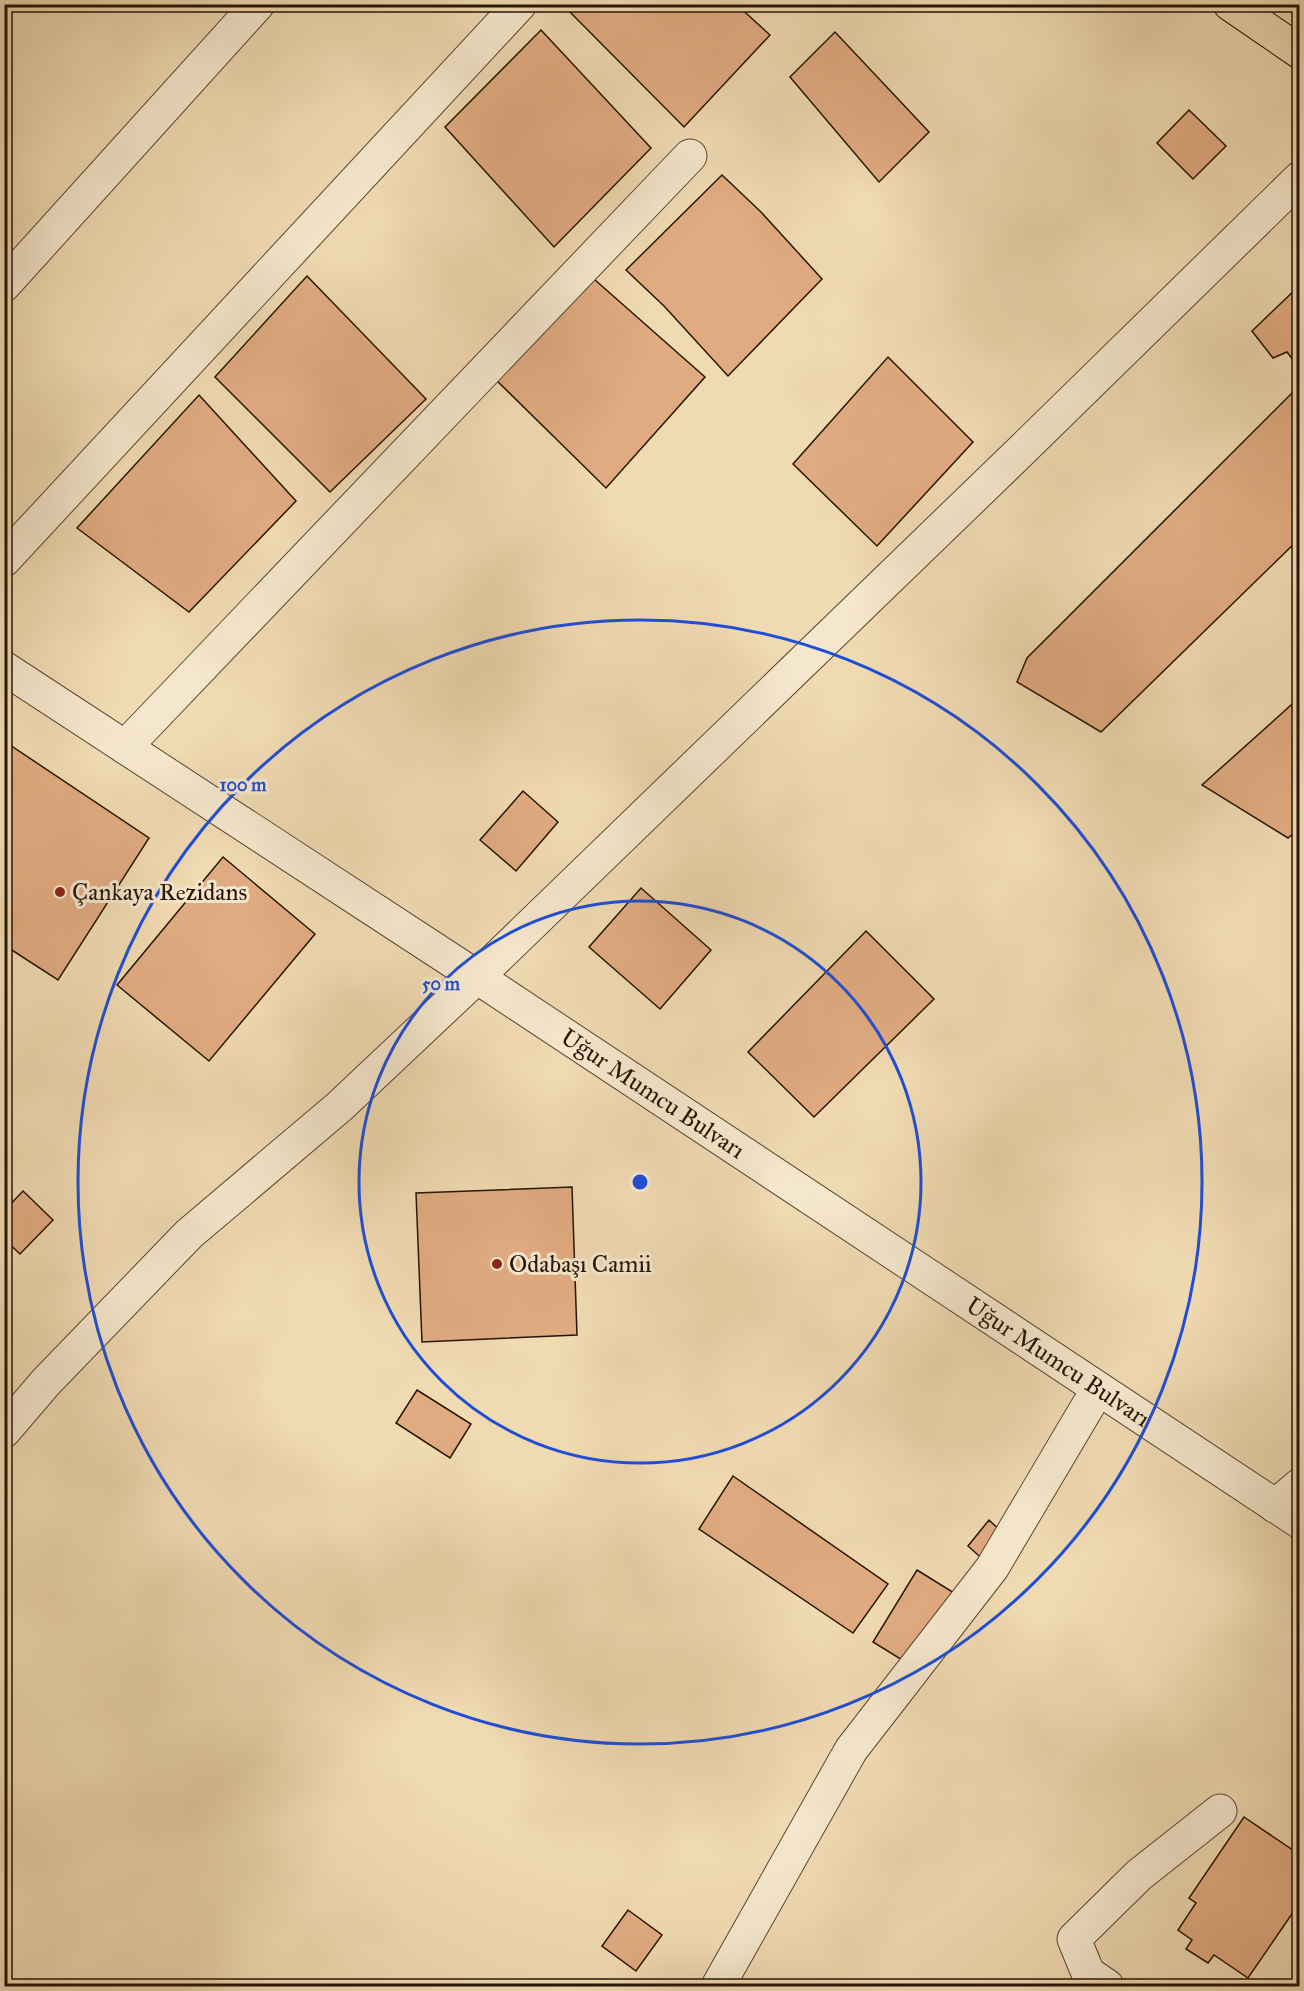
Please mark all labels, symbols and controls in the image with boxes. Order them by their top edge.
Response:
text: 100 m [220,774,267,796]
place label: Çankaya Rezidans [72,877,247,907]
marker: Çankaya Rezidans [53,885,67,899]
text: 50 m [422,973,461,995]
street label: Uğur Mumcu Bulvarı [555,1022,751,1166]
centre of rings [630,1172,650,1192]
place label: Odabaşı Camii [509,1249,652,1279]
marker: Odabaşı Camii [490,1257,504,1271]
street label: Uğur Mumcu Bulvarı [960,1290,1156,1434]

